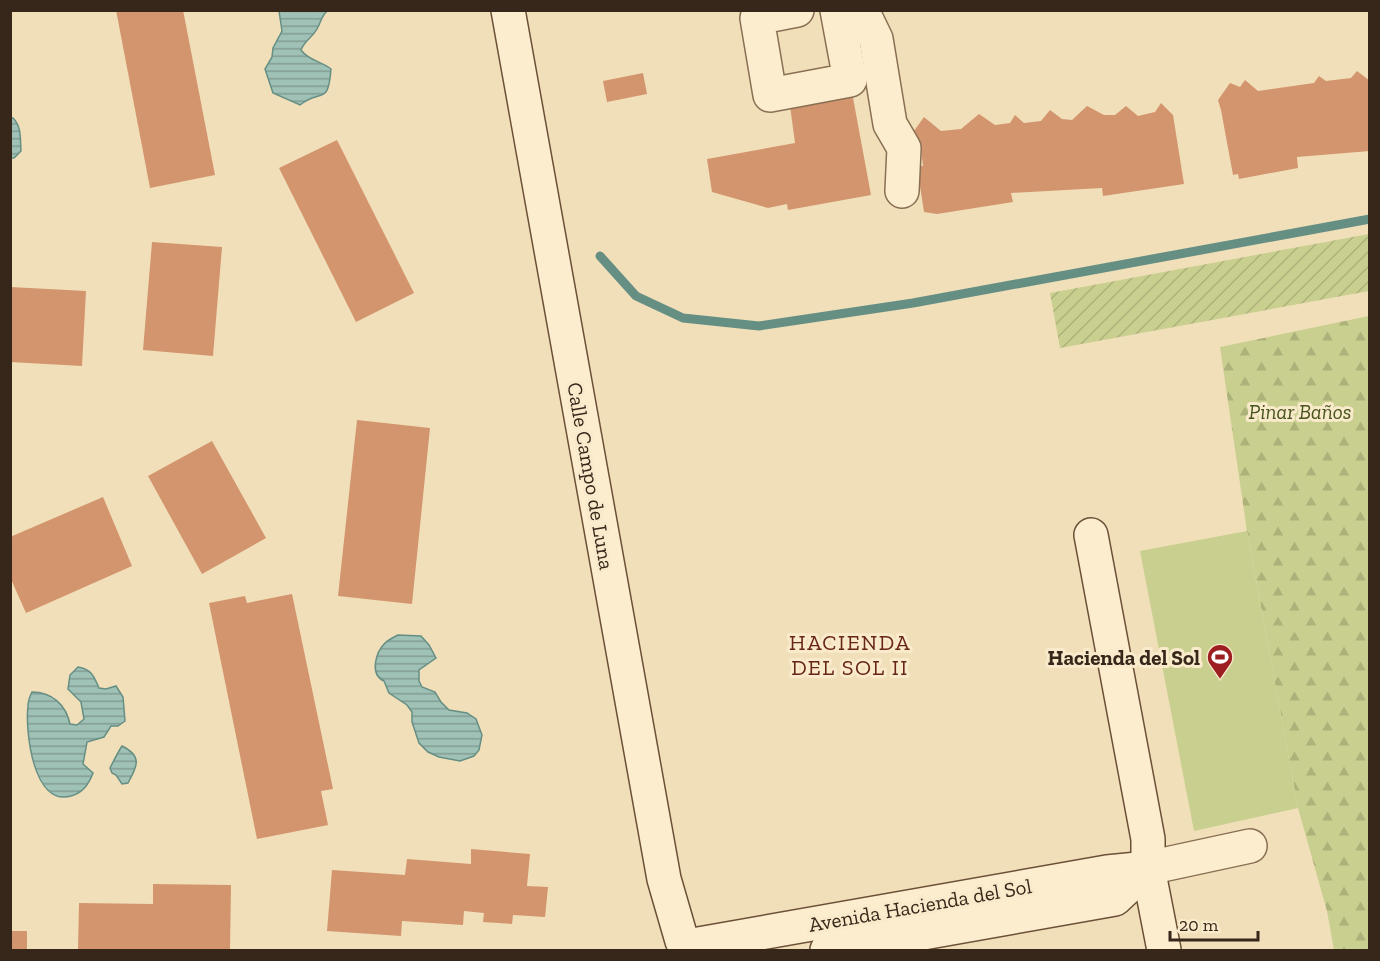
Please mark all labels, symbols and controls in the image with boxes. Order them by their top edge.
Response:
street label: Calle Campo de Luna [562,380,620,572]
park label: Pinar Baños [1248,399,1352,424]
district label: HACIENDA DEL SOL II [789,629,911,681]
sports icon: Hacienda del Sol [1205,642,1235,680]
place label: Hacienda del Sol [1048,645,1200,670]
street label: Avenida Hacienda del Sol [806,873,1034,937]
scale bar [1170,904,1258,942]
text: 20 m [1179,914,1219,936]

